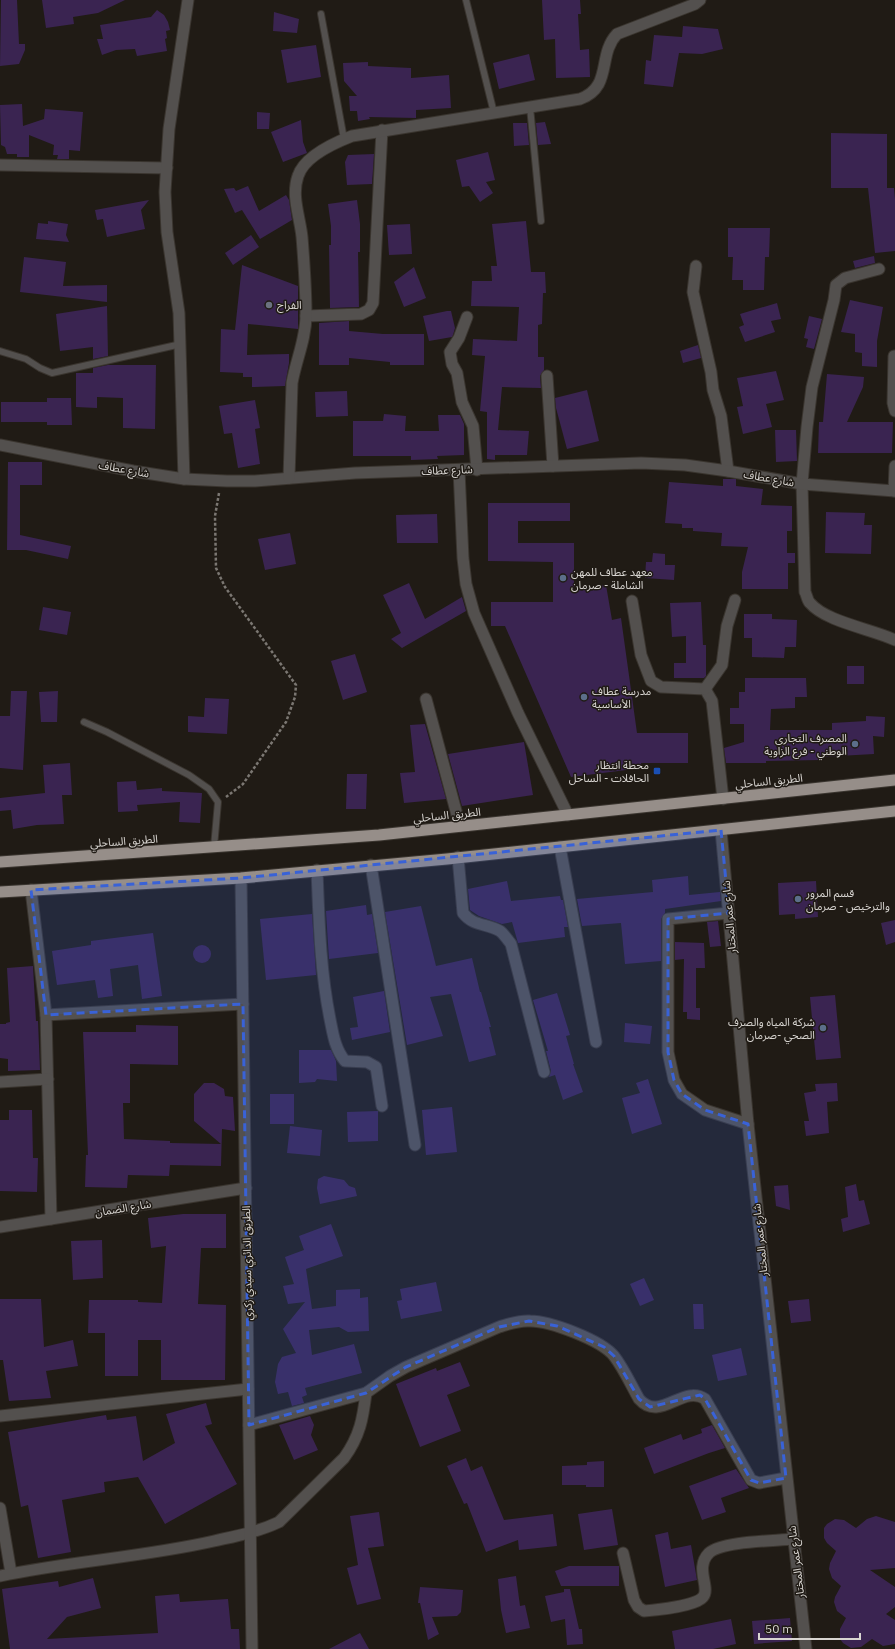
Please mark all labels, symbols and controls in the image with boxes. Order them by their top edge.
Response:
place label: الفراح [277,298,302,313]
marker: الفراح [264,300,274,310]
street label: شارع عطاف [97,458,151,481]
street label: شارع عطاف [421,462,473,479]
street label: شارع عطاف [742,467,796,490]
place label: معهد عطاف للمهن الشاملة - صرمان [571,565,653,592]
marker: معهد عطاف للمهن الشاملة - صرمان [558,573,568,583]
place label: مدرسة عطاف الأساسية [592,684,651,711]
marker: مدرسة عطاف الأساسية [579,692,589,702]
place label: المصرف التجاري الوطني - فرع الزاوية [764,731,847,761]
marker: المصرف التجاري الوطني - فرع الزاوية [850,739,860,749]
place label: محطة انتظار الحافلات - الساحل [569,758,649,785]
marker: محطة انتظار الحافلات - الساحل [652,766,662,776]
street label: الطريق الساحلي [734,770,804,794]
street label: الطريق الساحلي [412,804,482,828]
street label: الطريق الساحلي [90,832,159,853]
street label: شارع عمر المختار [719,880,740,955]
place label: قسم المرور والترخيص - صرمان [805,886,890,913]
marker: قسم المرور والترخيص - صرمان [793,894,803,904]
place label: شركة المياه والصرف الصحي -صرمان [728,1015,815,1045]
marker: شركة المياه والصرف الصحي -صرمان [818,1023,828,1033]
street label: شارع الضمان [94,1197,153,1220]
street label: شارع عمر المختار [749,1202,772,1278]
street label: الطريق الدائري سيدي زكري [239,1205,258,1320]
street label: شارع عمر المختار [785,1524,809,1600]
scale bar [759,1615,860,1641]
text: 50 m [765,1621,793,1636]

